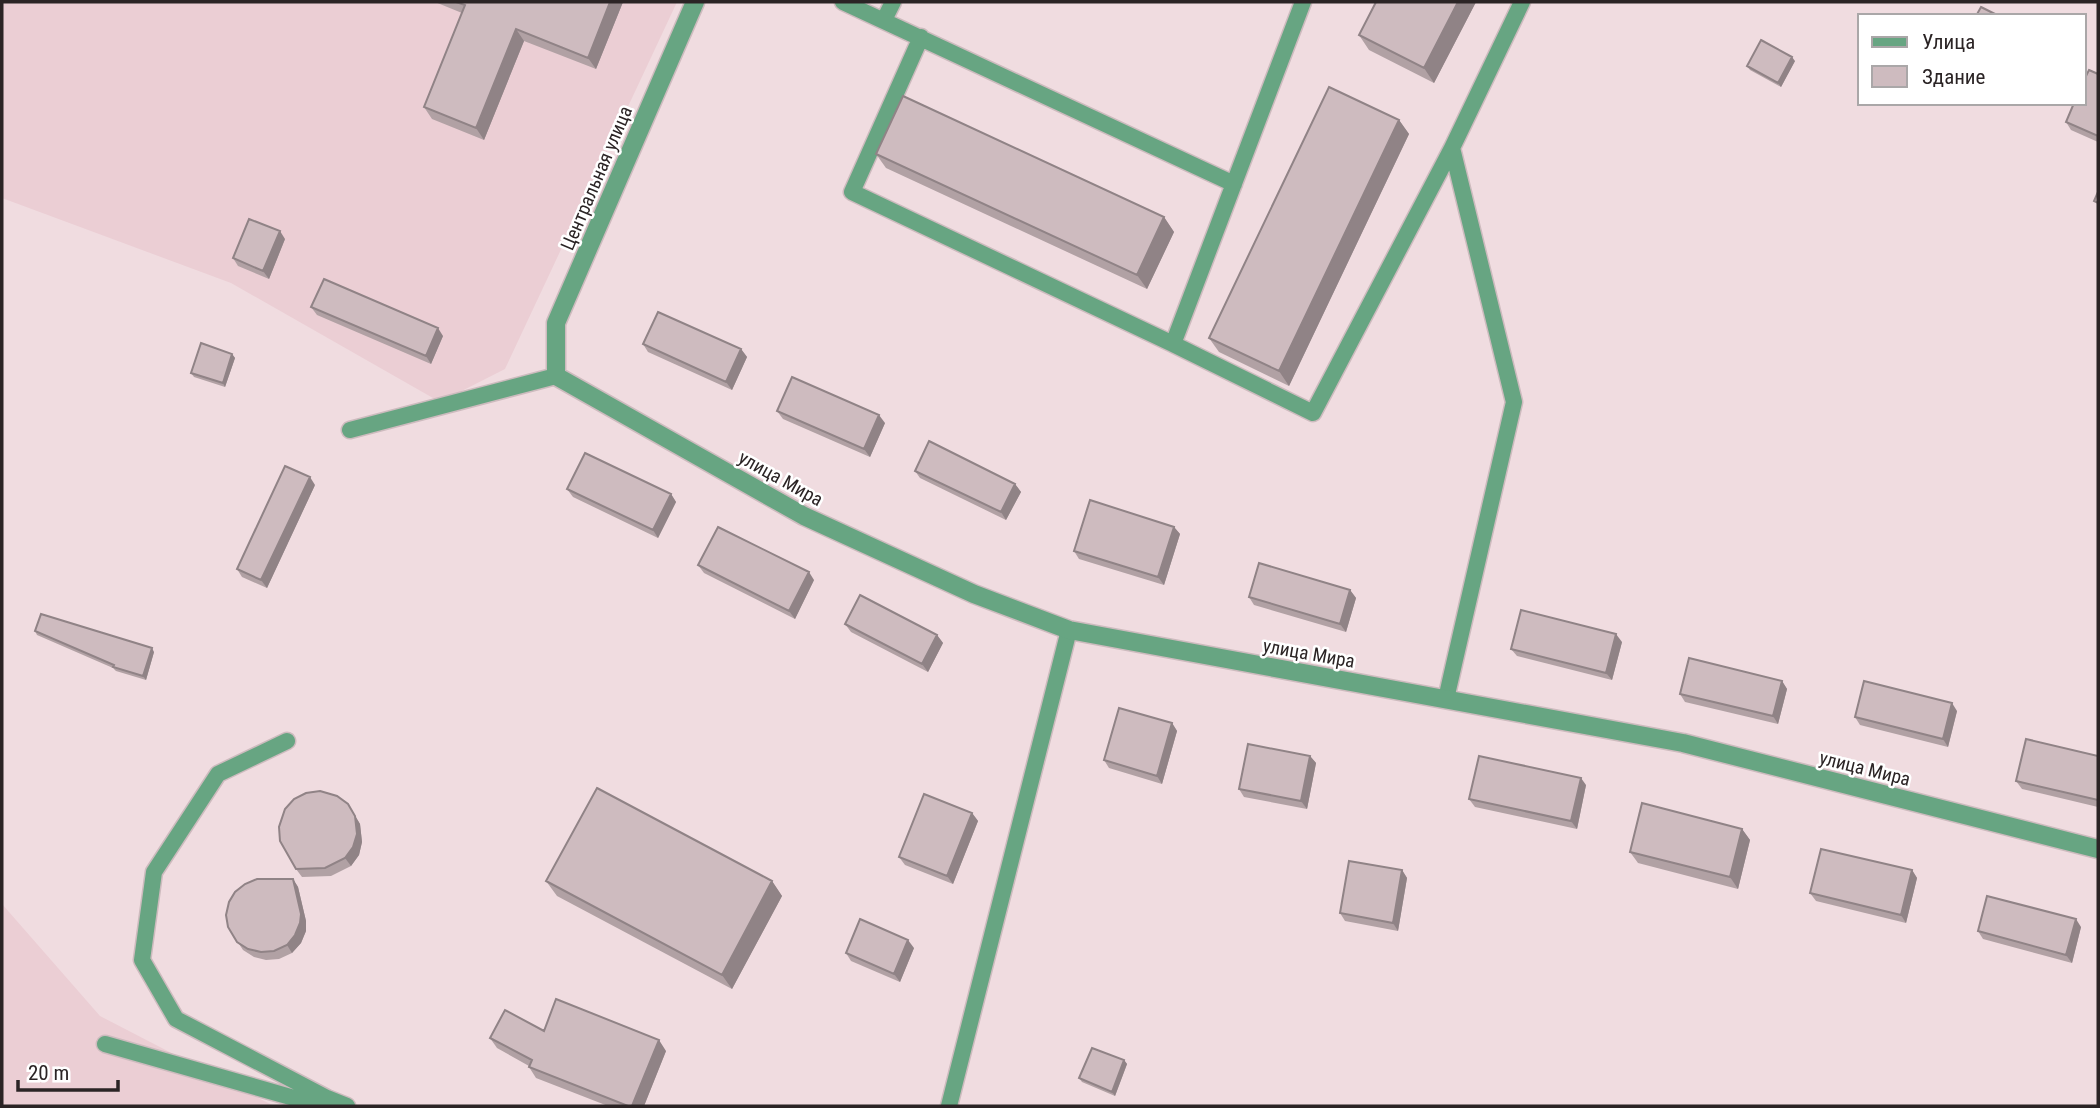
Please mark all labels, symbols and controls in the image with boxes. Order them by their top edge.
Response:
legend [1858,14,2086,105]
text: Улица [1922,30,1975,54]
text: Здание [1922,65,1986,89]
street label: Центральная улица [556,103,637,254]
street label: улица Мира [735,446,827,511]
street label: улица Мира [1261,634,1357,673]
street label: улица Мира [1817,746,1913,791]
scale bar [18,1048,117,1092]
text: 20 m [28,1061,69,1085]

